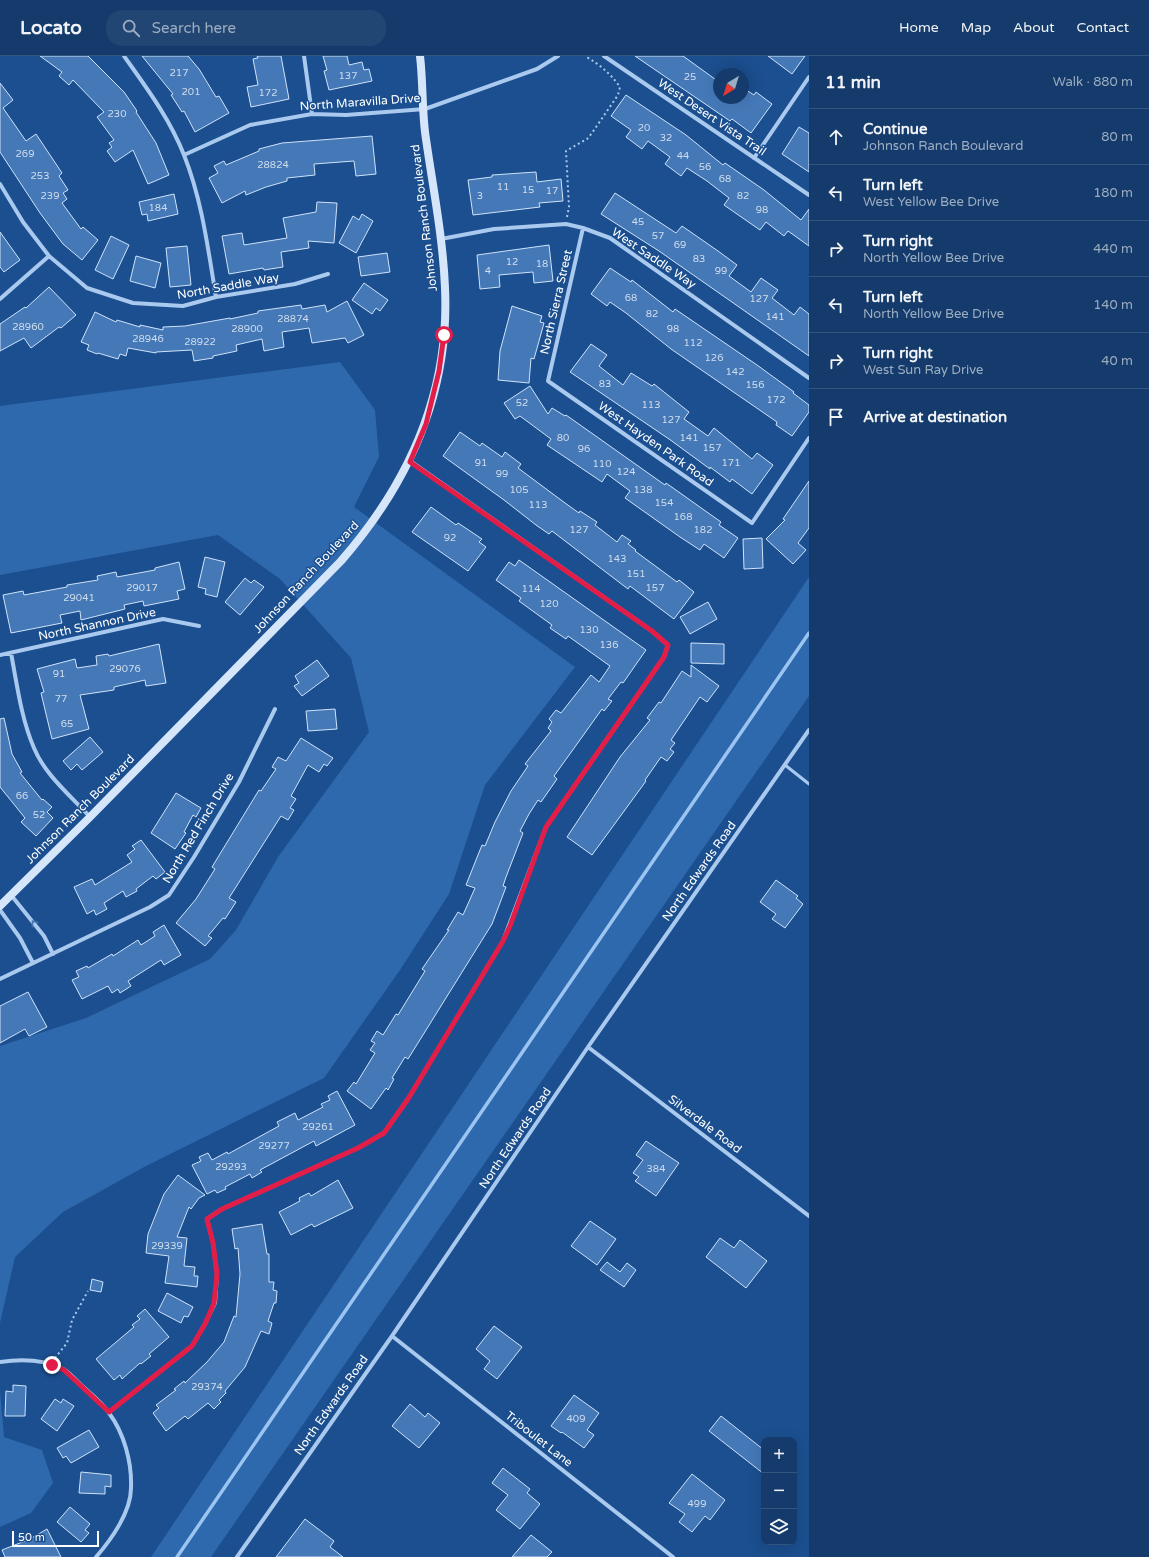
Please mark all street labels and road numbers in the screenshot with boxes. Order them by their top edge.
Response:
street label: West Desert Vista Trail [655,76,769,158]
street label: North Maravilla Drive [299,91,421,113]
street label: Johnson Ranch Boulevard [408,144,440,292]
street label: West Saddle Way [609,225,699,292]
street label: North Sierra Street [537,248,575,356]
street label: North Saddle Way [176,270,281,302]
street label: West Hayden Park Road [596,399,716,489]
street label: Johnson Ranch Boulevard [250,518,362,636]
street label: North Shannon Drive [37,605,157,643]
street label: Johnson Ranch Boulevard [23,752,137,866]
street label: North Red Finch Drive [159,770,237,886]
street label: North Edwards Road [659,818,739,924]
street label: North Edwards Road [476,1085,554,1191]
street label: Silverdale Road [666,1092,744,1156]
street label: North Edwards Road [291,1352,371,1458]
street label: Triboulet Lane [503,1408,576,1470]

